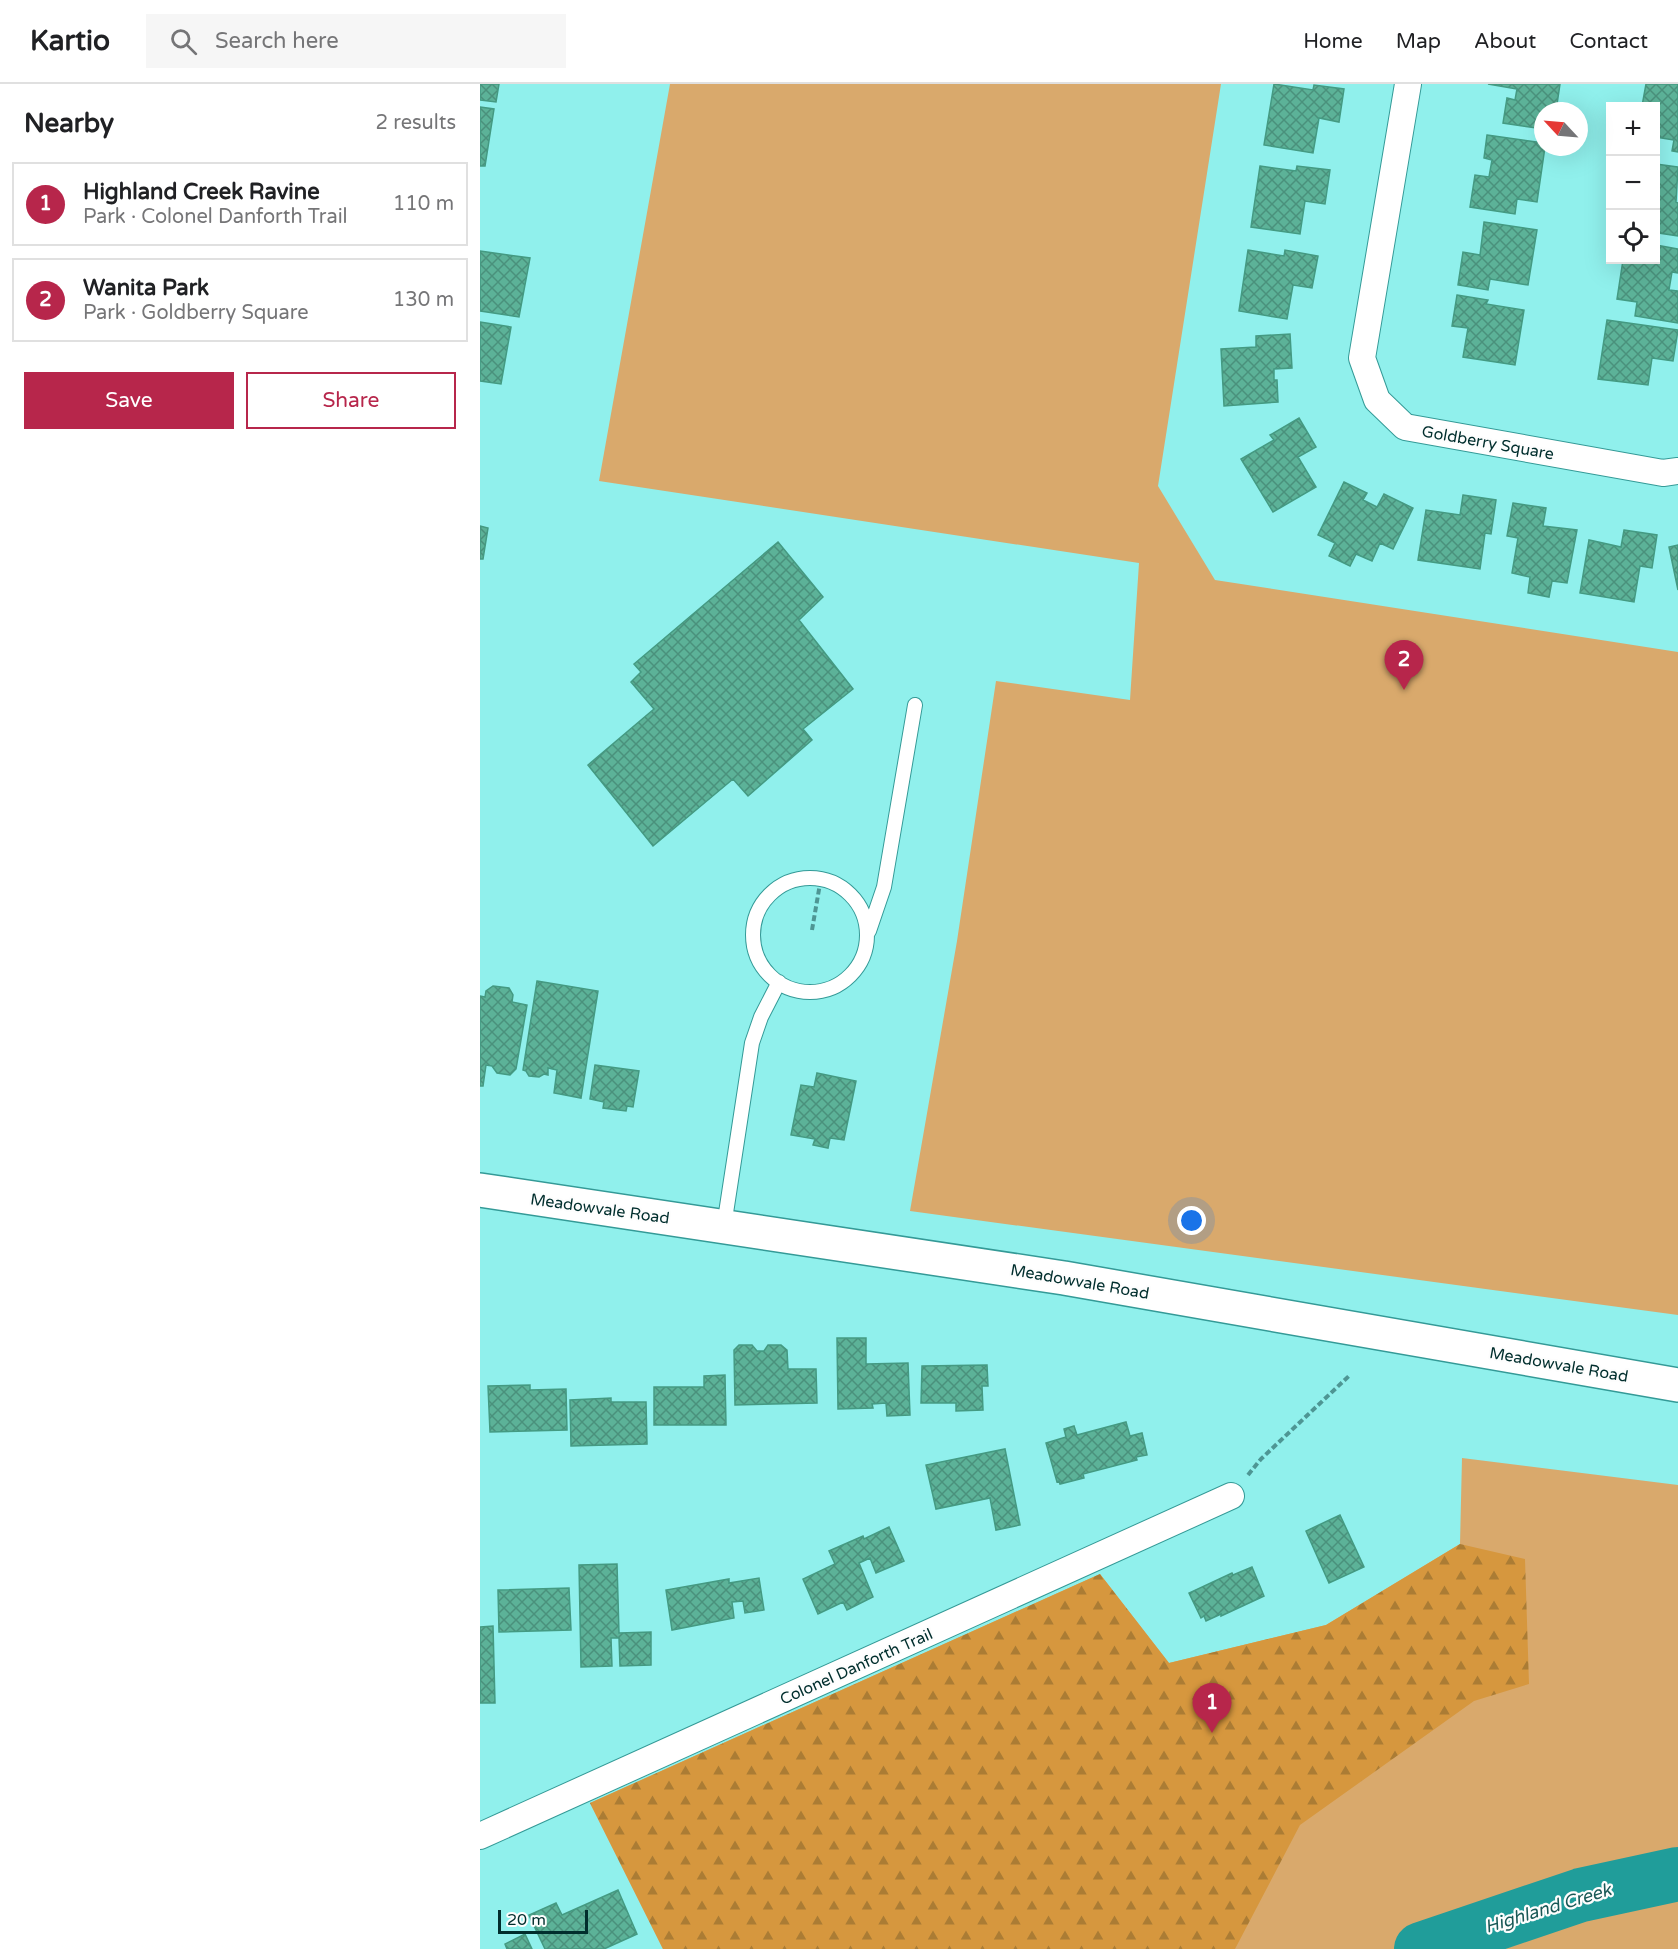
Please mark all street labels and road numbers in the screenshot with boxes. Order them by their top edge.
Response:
street label: Goldberry Square [1420,422,1555,464]
street label: Meadowvale Road [529,1189,671,1229]
street label: Meadowvale Road [1009,1260,1151,1304]
street label: Meadowvale Road [1488,1343,1630,1387]
street label: Colonel Danforth Trail [777,1624,936,1710]

